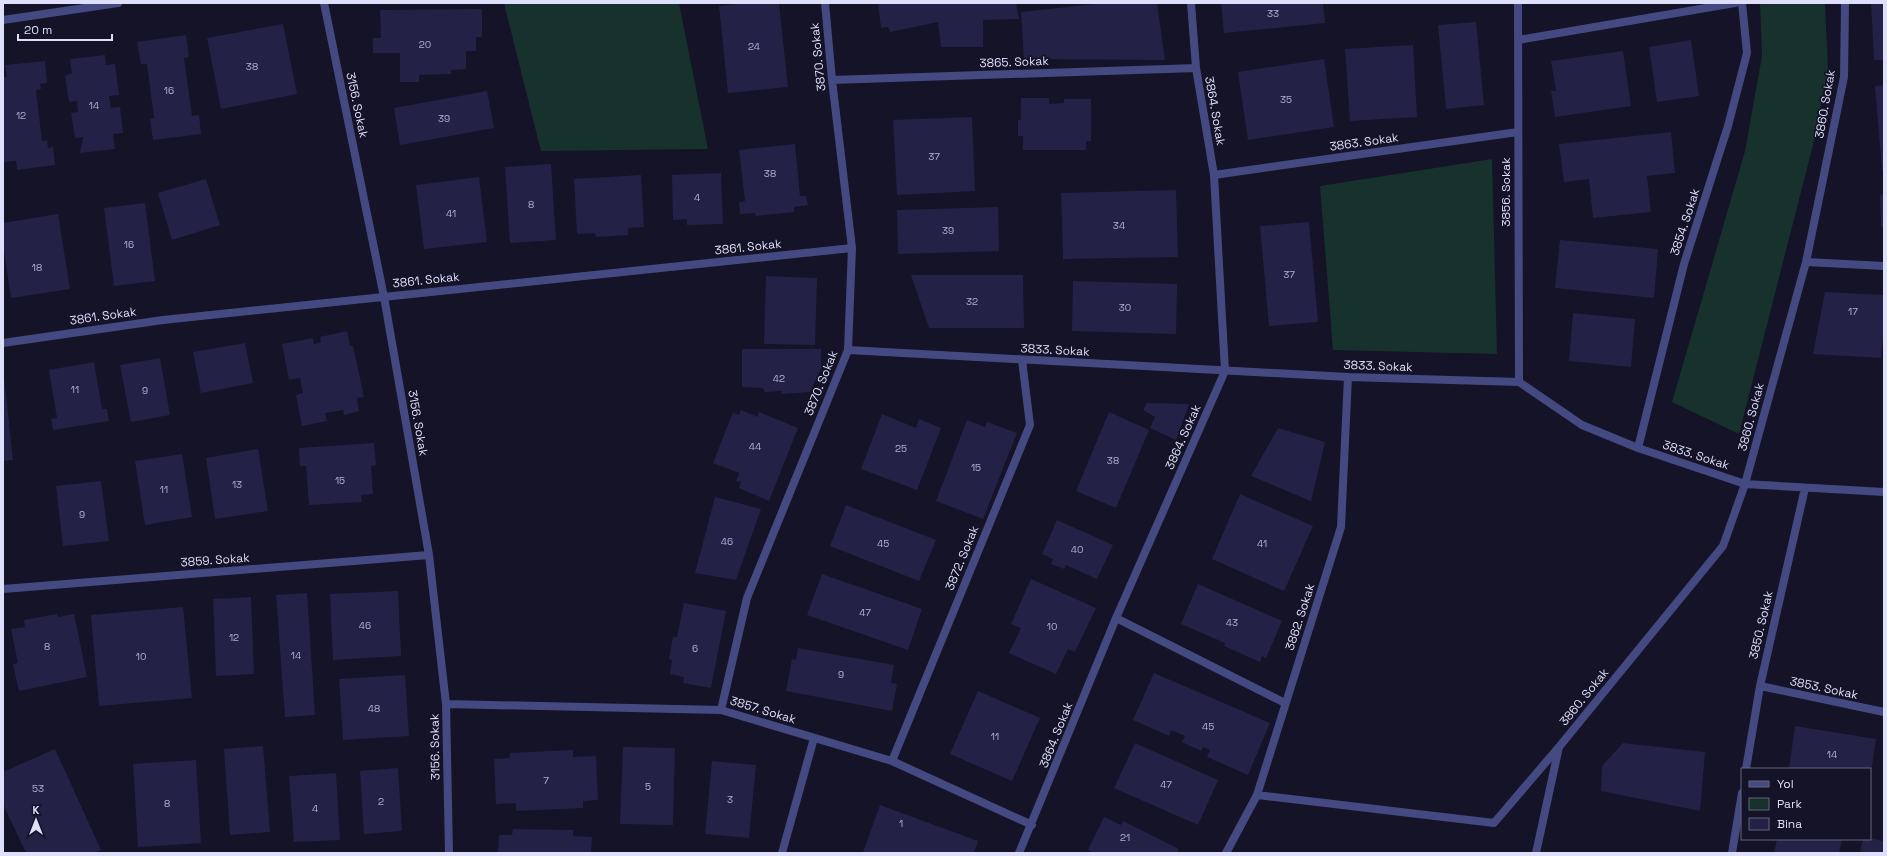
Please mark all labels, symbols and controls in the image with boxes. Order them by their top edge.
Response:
house number: 33 [1267,7,1279,20]
scale bar [18,16,112,42]
street label: 3870. Sokak [806,21,830,92]
text: 20 m [24,22,52,38]
house number: 20 [419,38,431,51]
house number: 24 [748,40,760,53]
street label: 3865. Sokak [979,53,1050,71]
house number: 38 [246,60,258,73]
street label: 3860. Sokak [1811,68,1839,140]
street label: 3156. Sokak [342,71,372,140]
street label: 3864. Sokak [1201,75,1229,147]
house number: 16 [164,84,174,97]
house number: 35 [1280,93,1292,106]
house number: 14 [89,99,99,112]
house number: 12 [16,109,26,122]
house number: 39 [438,112,450,125]
street label: 3863. Sokak [1328,129,1400,155]
house number: 37 [928,150,940,163]
street label: 3856. Sokak [1498,157,1514,227]
house number: 38 [764,167,776,180]
street label: 3854. Sokak [1667,186,1704,258]
house number: 4 [694,191,700,204]
house number: 8 [528,198,534,211]
house number: 41 [446,207,456,220]
house number: 34 [1113,219,1125,232]
house number: 39 [942,224,954,237]
street label: 3861. Sokak [714,235,783,258]
house number: 16 [124,238,134,251]
house number: 18 [32,261,42,274]
street label: 3861. Sokak [392,268,461,291]
house number: 37 [1283,268,1295,281]
house number: 32 [966,295,978,308]
house number: 30 [1119,301,1131,314]
street label: 3861. Sokak [69,303,138,329]
house number: 17 [1848,305,1858,318]
street label: 3833. Sokak [1020,340,1091,360]
street label: 3870. Sokak [801,348,842,418]
street label: 3833. Sokak [1343,357,1413,375]
house number: 42 [773,372,785,385]
street label: 3860. Sokak [1734,381,1768,453]
house number: 11 [71,383,79,396]
house number: 9 [142,384,148,397]
street label: 3156. Sokak [404,389,432,458]
street label: 3864. Sokak [1162,401,1205,472]
street label: 3833. Sokak [1661,437,1732,473]
house number: 44 [749,440,761,453]
house number: 25 [895,442,907,455]
house number: 38 [1107,454,1119,467]
house number: 15 [971,461,981,474]
house number: 15 [335,474,345,487]
house number: 13 [232,478,242,491]
house number: 11 [160,483,168,496]
house number: 9 [79,508,85,521]
street label: 3872. Sokak [942,523,982,593]
house number: 46 [721,535,733,548]
house number: 45 [877,537,889,550]
house number: 41 [1257,537,1267,550]
house number: 40 [1071,543,1083,556]
street label: 3859. Sokak [180,550,251,570]
street label: 3862. Sokak [1282,581,1319,652]
street label: 3850. Sokak [1745,589,1777,661]
house number: 47 [859,606,871,619]
house number: 43 [1226,616,1238,629]
house number: 46 [359,619,371,632]
house number: 10 [1047,620,1057,633]
house number: 12 [229,631,239,644]
house number: 8 [44,640,50,653]
house number: 6 [692,642,698,655]
house number: 14 [291,649,301,662]
house number: 10 [136,650,146,663]
street label: 3860. Sokak [1556,664,1612,729]
house number: 9 [838,668,844,681]
street label: 3853. Sokak [1788,673,1860,703]
street label: 3857. Sokak [728,692,798,728]
street label: 3864. Sokak [1036,699,1077,770]
house number: 48 [368,702,380,715]
street label: 3156. Sokak [426,713,444,781]
house number: 45 [1202,720,1214,733]
house number: 11 [991,730,999,743]
house number: 14 [1827,748,1837,761]
legend [1741,768,1871,840]
house number: 7 [543,774,549,787]
text: Yol [1777,776,1794,792]
house number: 47 [1160,778,1172,791]
house number: 5 [645,780,651,793]
house number: 53 [32,782,44,795]
house number: 3 [727,793,733,806]
house number: 2 [378,795,384,808]
text: Park [1777,796,1802,812]
house number: 8 [164,797,170,810]
north arrow [16,800,56,840]
house number: 4 [312,802,318,815]
text: K [33,803,40,817]
text: Bina [1777,816,1802,832]
house number: 1 [899,817,903,830]
house number: 21 [1120,831,1130,844]

